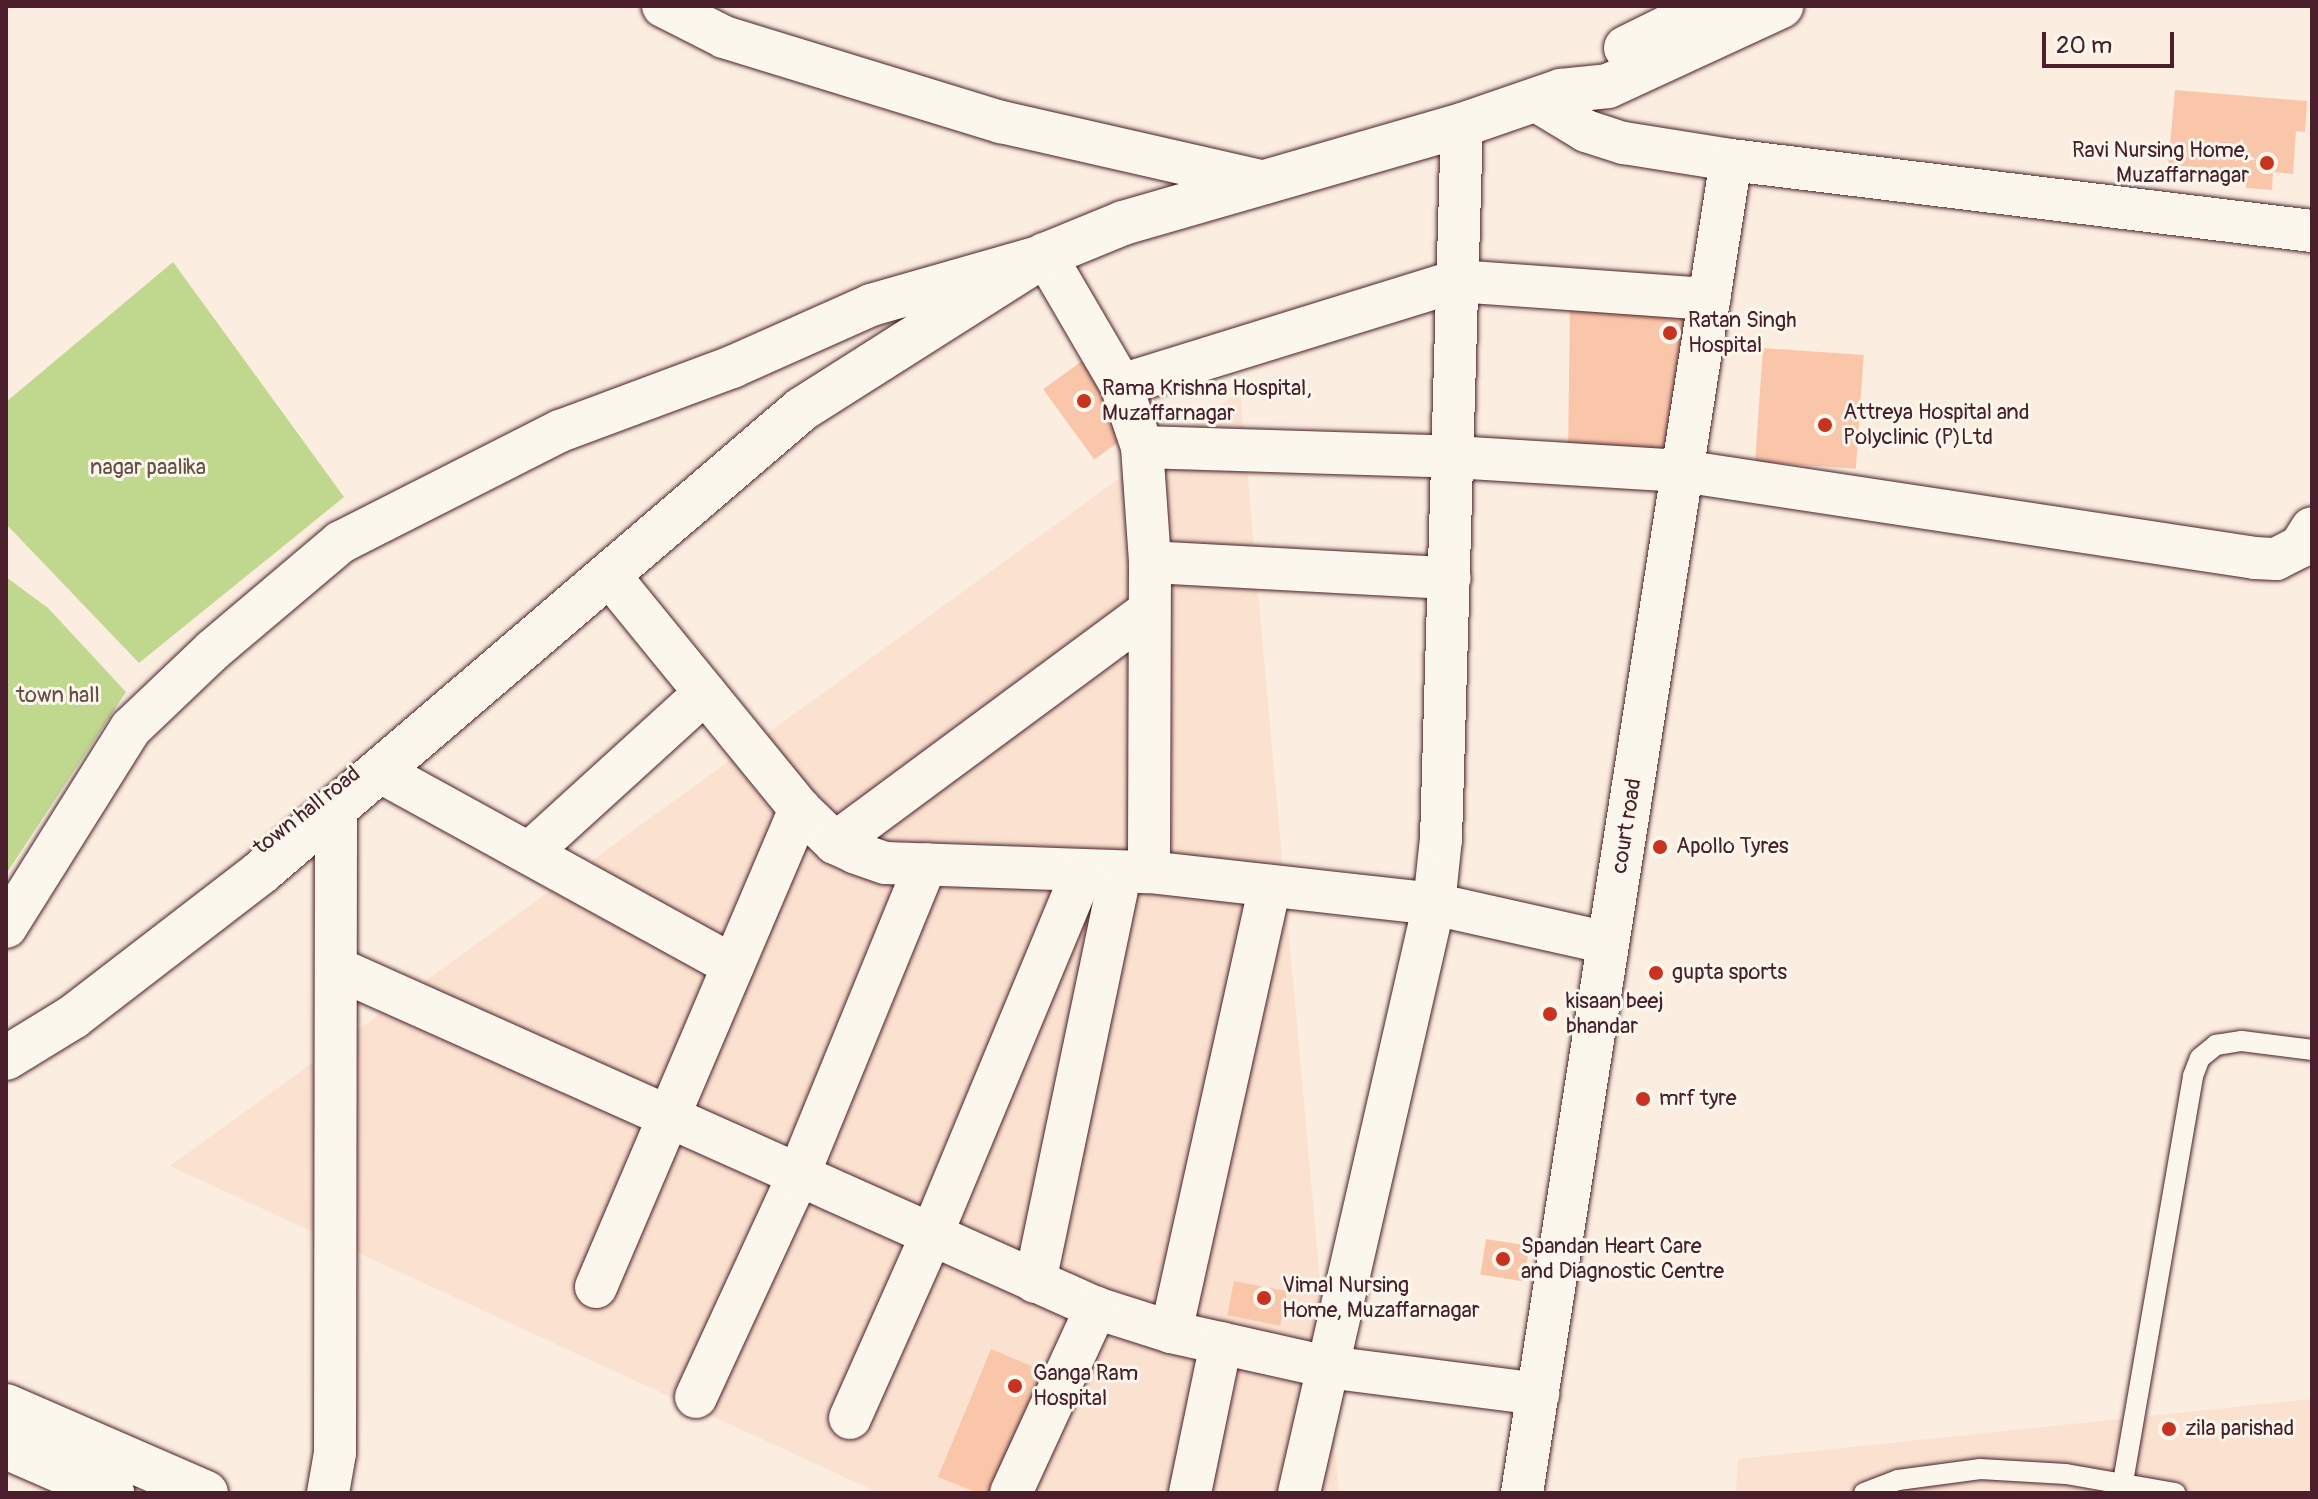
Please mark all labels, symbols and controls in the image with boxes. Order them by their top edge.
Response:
scale bar [2046,16,2178,66]
text: 20 m [2056,31,2112,60]
place label: Ravi Nursing Home, Muzaffarnagar [2072,137,2249,188]
marker: Ravi Nursing Home, Muzaffarnagar [2256,152,2278,174]
place label: Ratan Singh Hospital [1688,307,1797,358]
marker: Ratan Singh Hospital [1659,322,1681,344]
place label: Rama Krishna Hospital, Muzaffarnagar [1102,375,1312,426]
marker: Rama Krishna Hospital, Muzaffarnagar [1073,390,1095,412]
place label: Attreya Hospital and Polyclinic (P)Ltd [1843,399,2029,450]
marker: Attreya Hospital and Polyclinic (P)Ltd [1814,414,1836,436]
park label: nagar paalika [90,455,206,481]
park label: town hall [16,683,100,709]
street label: town hall road [248,761,366,861]
street label: court road [1606,777,1648,875]
place label: Apollo Tyres [1676,834,1789,860]
marker: Apollo Tyres [1651,838,1669,856]
place label: gupta sports [1672,960,1787,986]
marker: gupta sports [1647,964,1665,982]
place label: kisaan beej bhandar [1566,988,1664,1040]
marker: kisaan beej bhandar [1541,1005,1559,1023]
place label: mrf tyre [1659,1086,1737,1112]
marker: mrf tyre [1634,1090,1652,1108]
place label: Spandan Heart Care and Diagnostic Centre [1521,1233,1724,1284]
marker: Spandan Heart Care and Diagnostic Centre [1492,1248,1514,1270]
place label: Vimal Nursing Home, Muzaffarnagar [1282,1272,1480,1324]
marker: Vimal Nursing Home, Muzaffarnagar [1253,1287,1275,1309]
place label: Ganga Ram Hospital [1033,1360,1138,1412]
marker: Ganga Ram Hospital [1004,1375,1026,1397]
place label: zila parishad [2185,1416,2294,1442]
marker: zila parishad [2160,1420,2178,1438]

